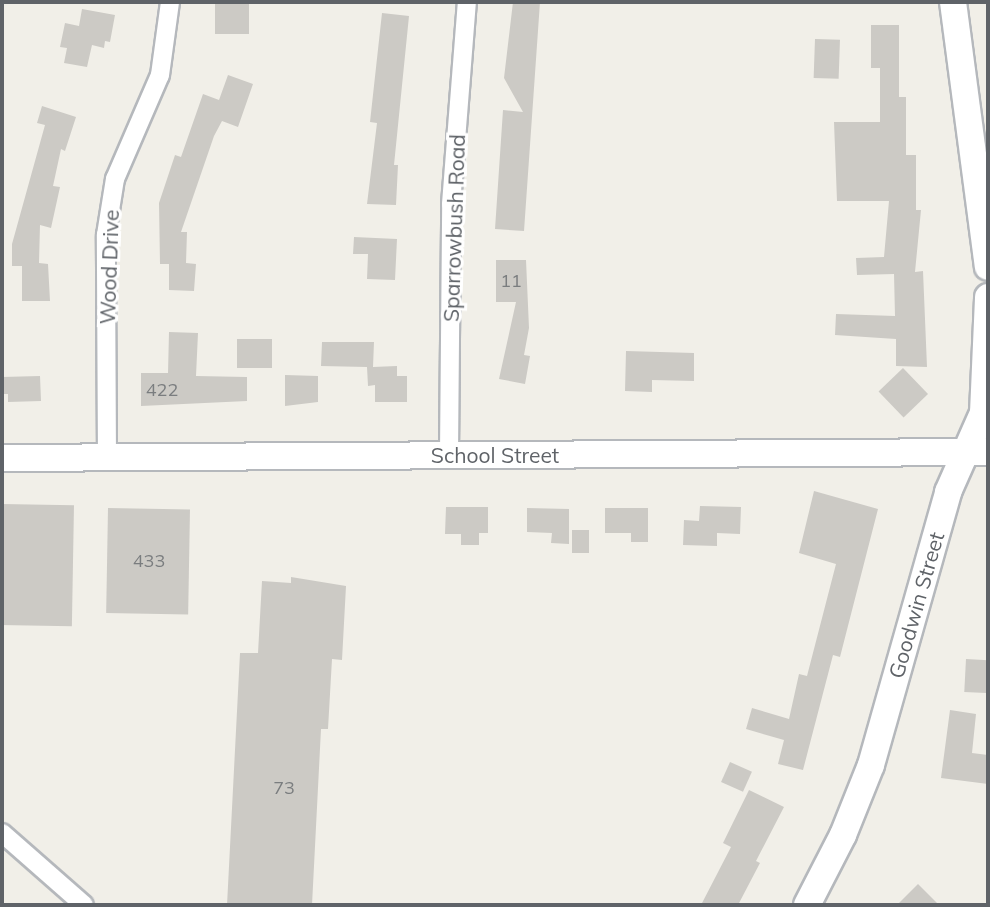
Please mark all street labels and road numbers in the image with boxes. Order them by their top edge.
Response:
street label: Sparrowbush Road [438,134,470,322]
street label: Wood Drive [94,209,124,325]
street label: School Street [431,442,559,468]
street label: Goodwin Street [883,529,949,681]

